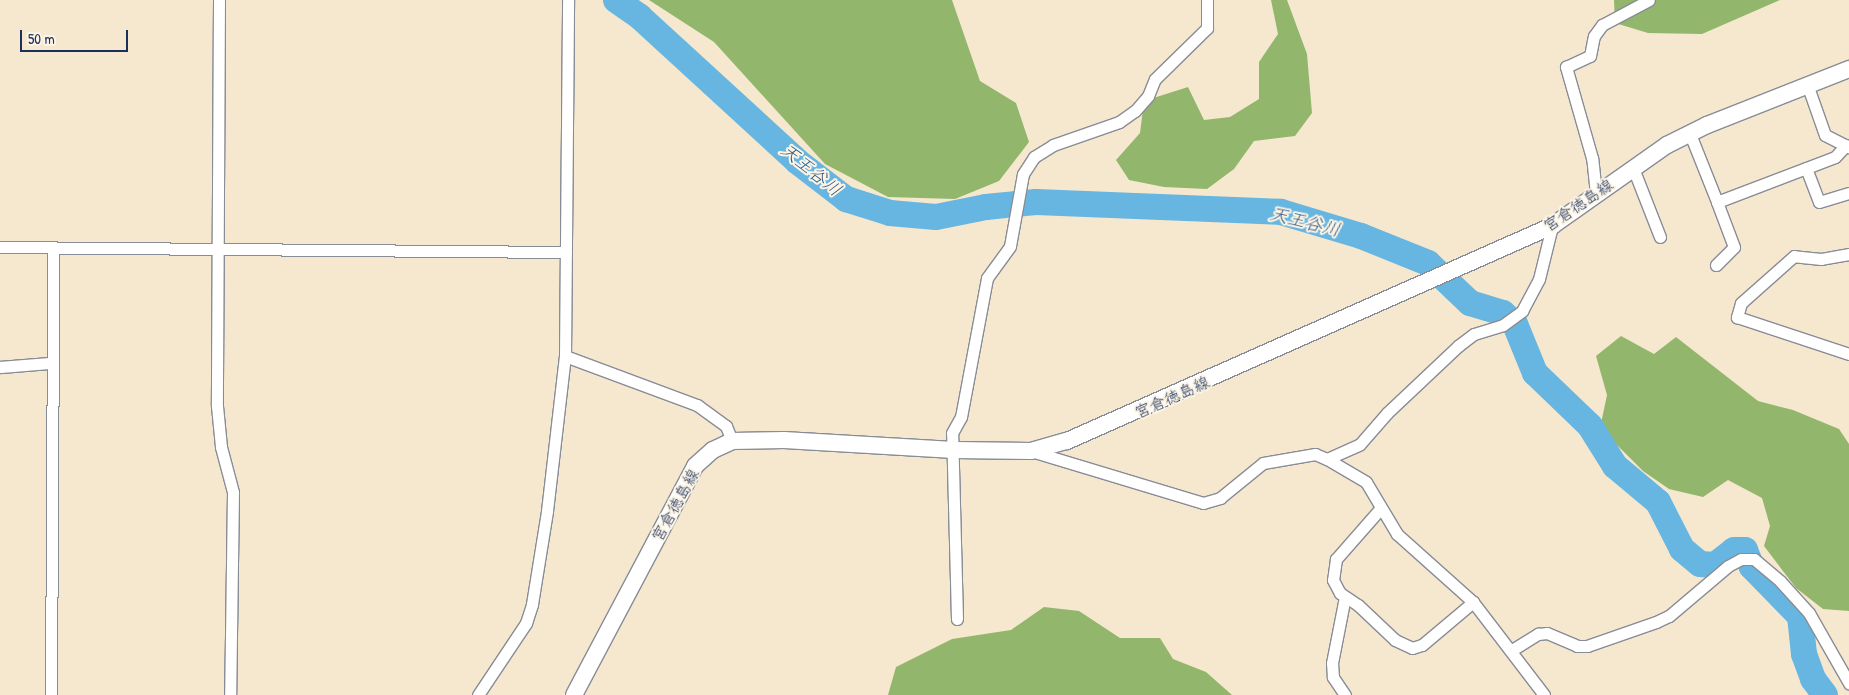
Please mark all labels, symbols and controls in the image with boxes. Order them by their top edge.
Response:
scale bar [22,20,130,52]
text: 50 m [28,28,55,49]
water label: 天王谷川 [776,139,846,201]
street label: 宮倉徳島線 [1539,175,1617,235]
water label: 天王谷川 [1267,203,1343,241]
street label: 宮倉徳島線 [1132,372,1212,422]
street label: 宮倉徳島線 [647,465,703,545]

